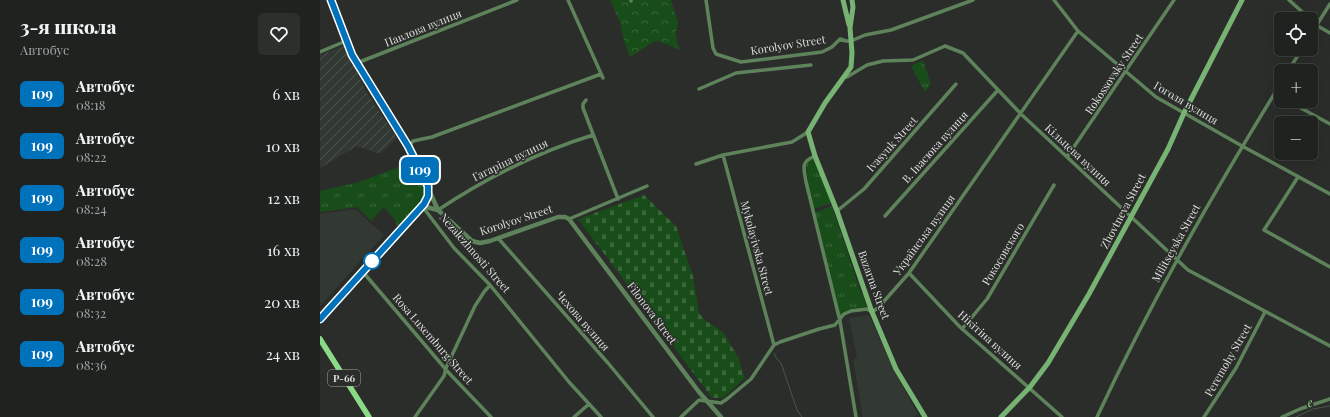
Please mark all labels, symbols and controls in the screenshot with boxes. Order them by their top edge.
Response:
street label: Павлова вулиця [382,5,464,50]
map controls [1274,12,1318,160]
button: locate [1274,12,1318,56]
text: 3-я школа [20,13,116,39]
button: heart [258,13,300,55]
street label: Rokossovsky Street [1081,30,1146,117]
street label: Korolyov Street [749,31,827,58]
text: Автобус [20,41,69,58]
button: + [1274,64,1318,108]
text: Автобус [76,76,135,96]
street label: Гоголя вулиця [1151,77,1221,128]
text: 109 [31,84,53,103]
text: 6 хв [273,84,300,104]
text: 08:18 [76,96,106,113]
street label: В. Івасюка вулиця [898,107,971,186]
street label: Ivasyuk Street [863,113,920,174]
button: − [1274,116,1318,160]
street label: Кільцева вулиця [1042,120,1115,189]
text: Автобус [76,128,135,148]
street label: Гагаріна вулиця [470,135,550,184]
text: 109 [31,136,53,155]
text: 10 хв [266,136,300,156]
text: 08:22 [76,148,106,165]
line badge: 109 [397,157,443,183]
text: 109 [409,160,431,179]
street label: Zhovtneva Street [1096,170,1149,251]
text: Автобус [76,180,135,200]
text: 109 [31,188,53,207]
text: 12 хв [268,188,300,208]
street label: Українська вулиця [889,191,958,279]
street label: Mykolayivska Street [738,199,777,297]
text: 08:24 [76,200,107,217]
street label: Korolyov Street [478,201,554,238]
street label: Militseyska Street [1148,201,1203,285]
street label: Nezalezhnosti Street [437,210,514,296]
street label: Рокосовского [978,220,1027,288]
text: Автобус [76,232,135,252]
text: 109 [31,240,53,259]
text: 16 хв [267,240,300,260]
street label: Bazarna Street [855,248,894,321]
text: 08:28 [76,252,107,269]
unlabelled marker [363,252,381,270]
street label: Filonova Street [624,279,681,347]
text: Автобус [76,284,135,304]
street label: Чехова вулиця [553,288,614,354]
street label: Rosa Luxemburg Street [390,290,477,387]
text: 109 [31,292,53,311]
text: 20 хв [264,292,300,312]
text: 08:32 [76,304,106,321]
street label: Нікітіна вулиця [955,307,1026,372]
street label: Peremohy Street [1201,321,1255,399]
text: Автобус [76,336,135,356]
text: 109 [31,344,53,363]
text: 24 хв [266,344,300,364]
text: 08:36 [76,356,107,373]
road number: Р-66 [328,370,360,386]
water label: e [1305,394,1315,410]

